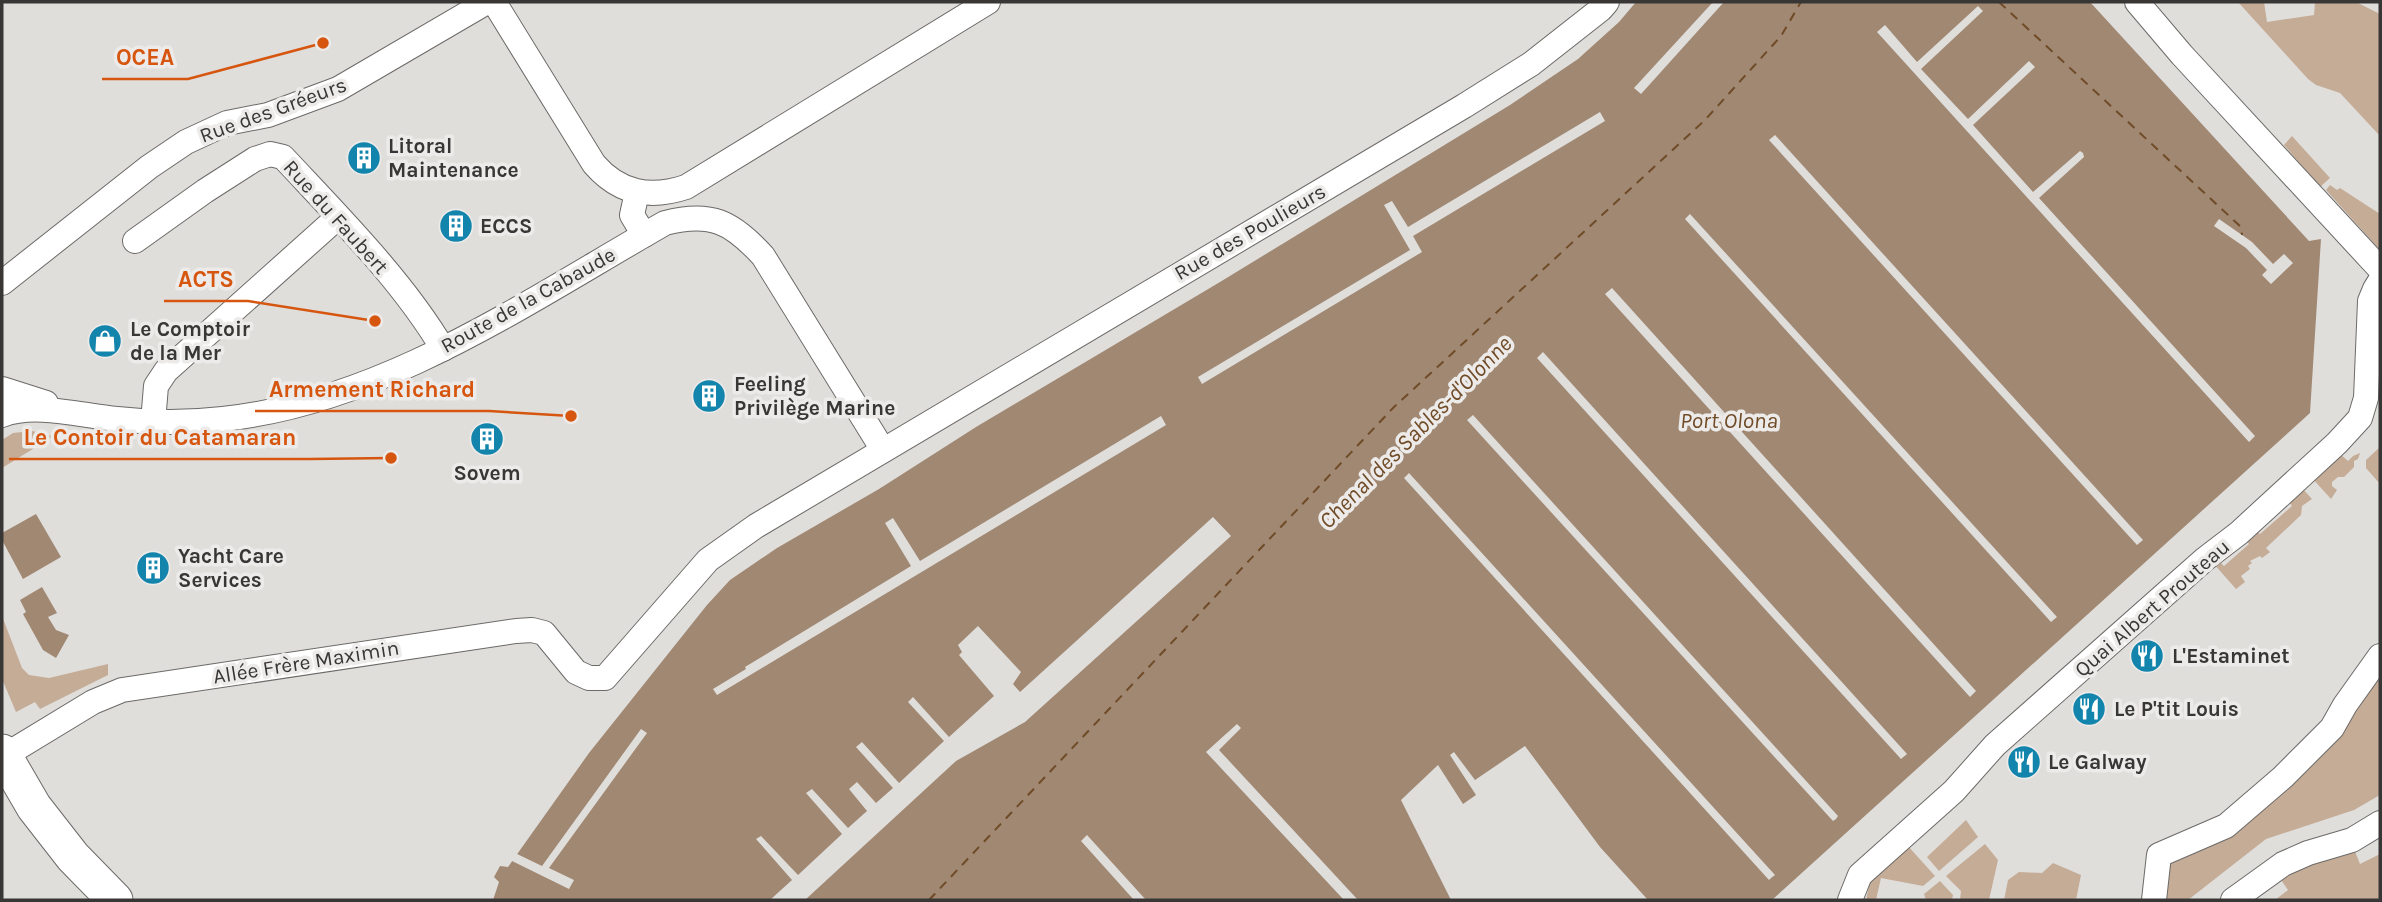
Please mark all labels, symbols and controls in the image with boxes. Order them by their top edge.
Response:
callout: OCEA [102,35,188,79]
text: OCEA [116,44,174,71]
street label: Rue des Gréeurs [196,72,350,148]
place label: Litoral Maintenance [388,134,519,182]
building icon: Litoral Maintenance [345,139,383,177]
street label: Rue du Faubert [279,155,393,279]
street label: Rue des Poulieurs [1170,179,1330,285]
building icon: ECCS [437,207,475,245]
place label: ECCS [480,214,532,238]
street label: Route de la Cabaude [437,242,619,358]
callout: ACTS [164,257,248,301]
text: ACTS [178,266,234,293]
place label: Le Comptoir de la Mer [130,317,251,365]
shop icon: Le Comptoir de la Mer [86,322,124,360]
water label: Chenal des Sables-d'Olonne [1313,330,1518,534]
callout: Armement Richard [255,367,489,411]
place label: Feeling Privilège Marine [734,372,895,420]
text: Armement Richard [269,376,475,403]
building icon: Feeling Privilège Marine [690,377,728,415]
water label: Port Olona [1680,407,1778,434]
callout: Le Contoir du Catamaran [9,415,310,459]
building icon: Sovem [468,420,506,458]
text: Le Contoir du Catamaran [24,424,296,451]
place label: Sovem [453,461,521,485]
street label: Quai Albert Prouteau [2070,534,2234,682]
place label: Yacht Care Services [178,544,284,592]
building icon: Yacht Care Services [134,549,172,587]
street label: Allée Frère Maximin [211,635,401,689]
restaurant icon: L'Estaminet [2128,637,2166,675]
place label: L'Estaminet [2172,644,2289,668]
restaurant icon: Le P'tit Louis [2070,690,2108,728]
place label: Le P'tit Louis [2114,697,2239,721]
restaurant icon: Le Galway [2005,743,2043,781]
place label: Le Galway [2048,750,2147,774]

